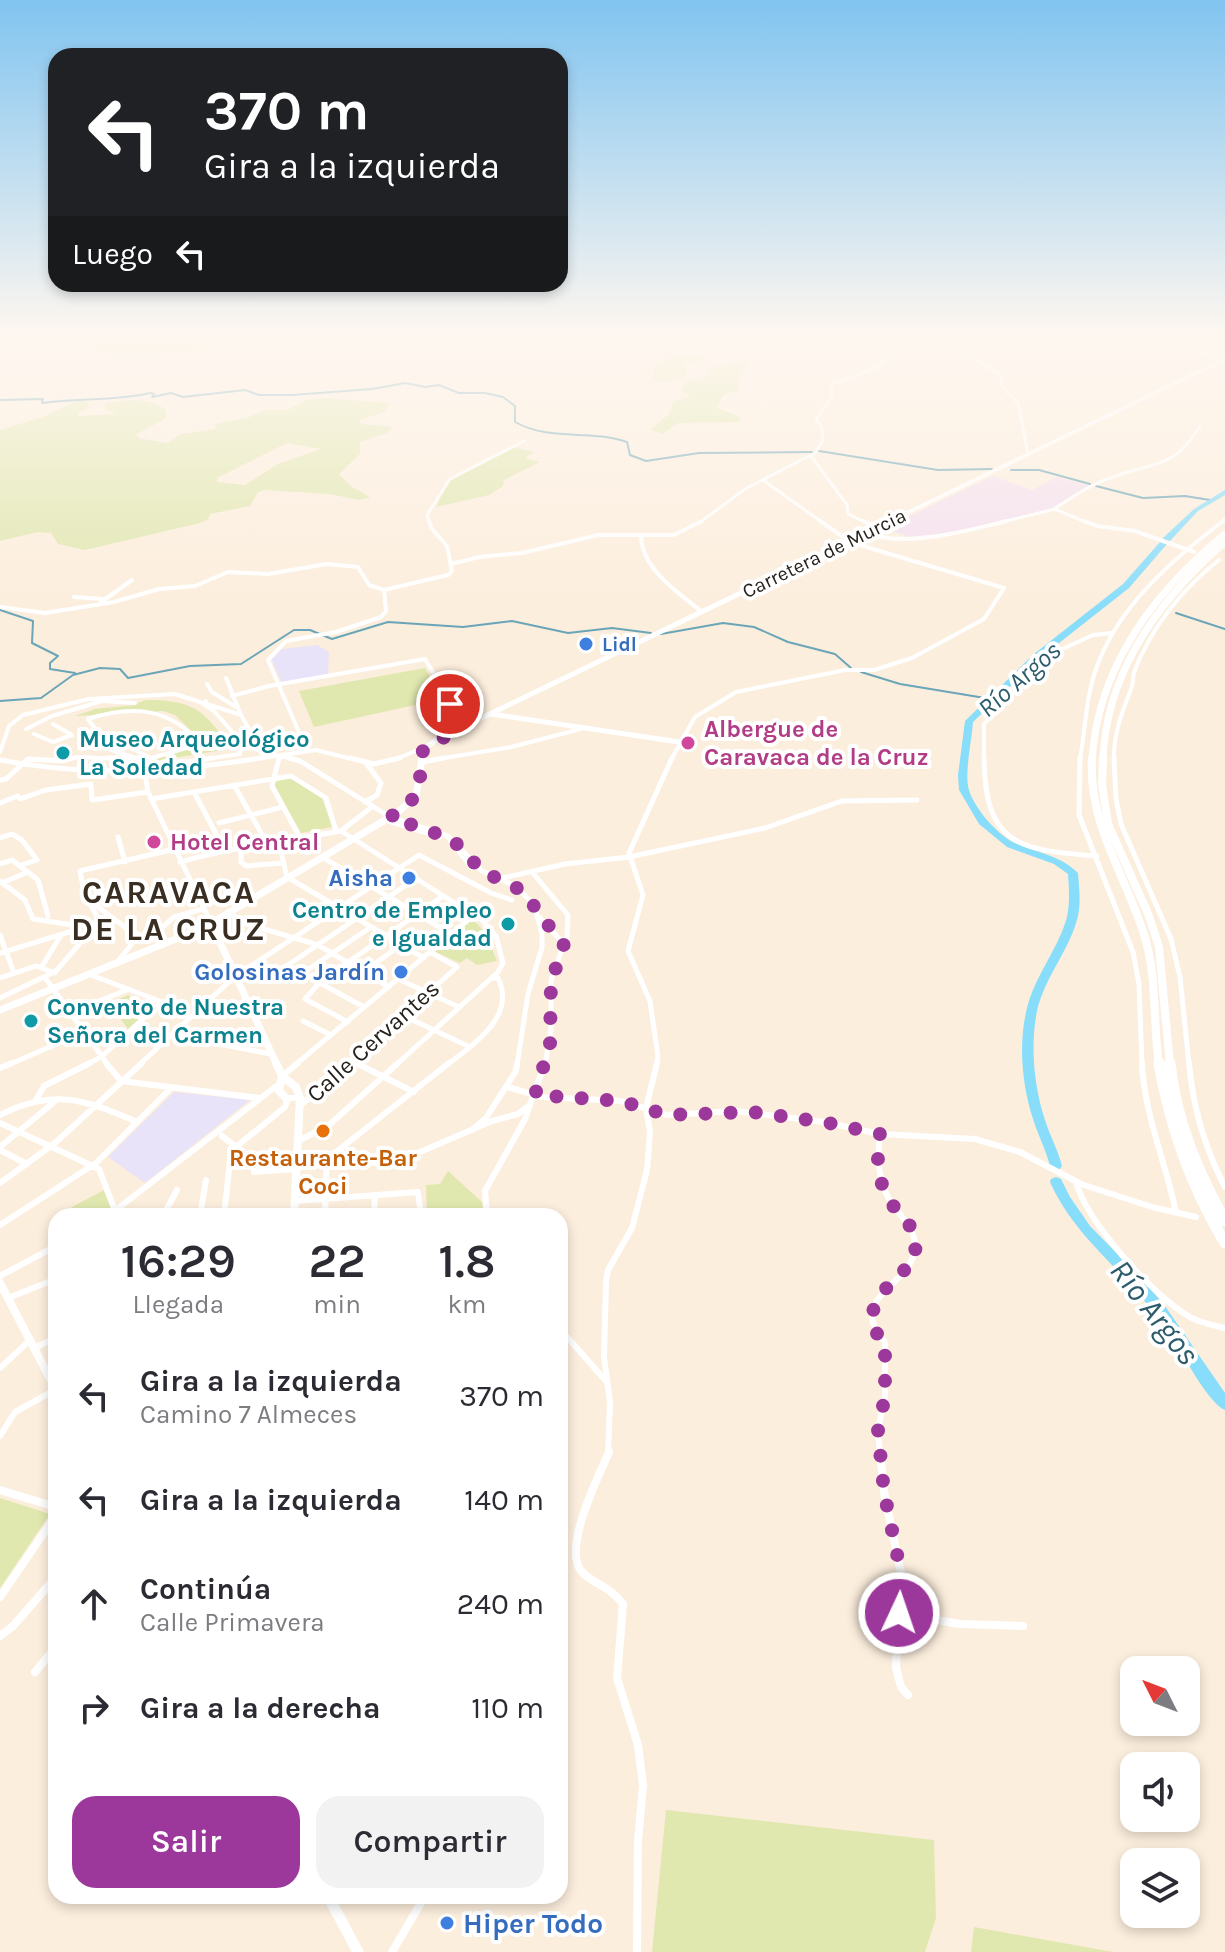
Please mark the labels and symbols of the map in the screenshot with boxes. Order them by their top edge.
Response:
street label: Carretera de Murcia [739,504,910,603]
place label: Lidl [602,633,637,656]
marker: Lidl [577,635,595,653]
water label: Río Argos [971,635,1067,724]
pin [416,670,484,738]
place label: Albergue de Caravaca de la Cruz [704,715,929,771]
place label: Museo Arqueológico La Soledad [79,725,310,781]
marker: Albergue de Caravaca de la Cruz [679,734,697,752]
marker: Museo Arqueológico La Soledad [54,744,72,762]
place label: Hotel Central [170,828,319,856]
marker: Hotel Central [145,833,163,851]
place label: Aisha [328,864,393,892]
marker: Aisha [400,869,418,887]
district label: CARAVACA DE LA CRUZ [71,874,267,948]
place label: Centro de Empleo e Igualdad [292,896,492,952]
marker: Centro de Empleo e Igualdad [499,915,517,933]
place label: Golosinas Jardín [194,958,385,986]
marker: Golosinas Jardín [392,963,410,981]
street label: Calle Cervantes [301,974,445,1108]
place label: Convento de Nuestra Señora del Carmen [47,993,284,1049]
marker: Convento de Nuestra Señora del Carmen [22,1012,40,1030]
marker: Restaurante-Bar Coci [314,1122,332,1140]
place label: Restaurante-Bar Coci [229,1144,418,1200]
water label: Río Argos [1102,1252,1207,1372]
position arrow [857,1571,941,1655]
north arrow [1120,1656,1200,1736]
place label: Hiper Todo [463,1907,603,1940]
marker: Hiper Todo [438,1914,456,1932]

